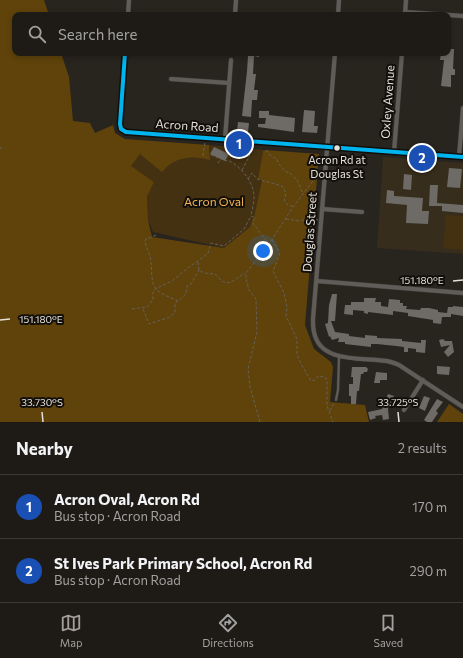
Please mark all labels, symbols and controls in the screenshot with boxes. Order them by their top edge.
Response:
search box [12,12,451,56]
icon: search [26,23,48,45]
text: Search here [58,25,137,43]
street label: Oxley Avenue [377,65,397,139]
street label: Acron Road [155,116,219,134]
pin: 1 [226,129,252,159]
marker: Acron Rd at Douglas St [332,143,342,153]
pin: 2 [409,143,435,173]
place label: Acron Rd at Douglas St [308,153,366,180]
street label: Douglas Street [299,191,319,272]
park label: Acron Oval [184,194,244,208]
your location [253,241,273,261]
text: 151.180°E [400,274,444,286]
text: 151.180°E [19,313,63,325]
text: 33.730°S [21,396,63,408]
text: 33.725°S [378,396,418,408]
text: Nearby [16,438,73,459]
text: 2 results [398,440,447,456]
text: Acron Oval, Acron Rd [54,490,200,508]
text: 1 [26,499,32,515]
text: 170 m [412,499,447,515]
text: Bus stop · Acron Road [54,508,181,524]
text: St Ives Park Primary School, Acron Rd [54,554,312,572]
text: 2 [25,563,33,579]
text: 290 m [410,563,447,579]
text: Bus stop · Acron Road [54,572,181,588]
tab: Map [60,612,83,649]
tab: Directions [202,612,254,649]
tab: Saved [373,612,403,649]

